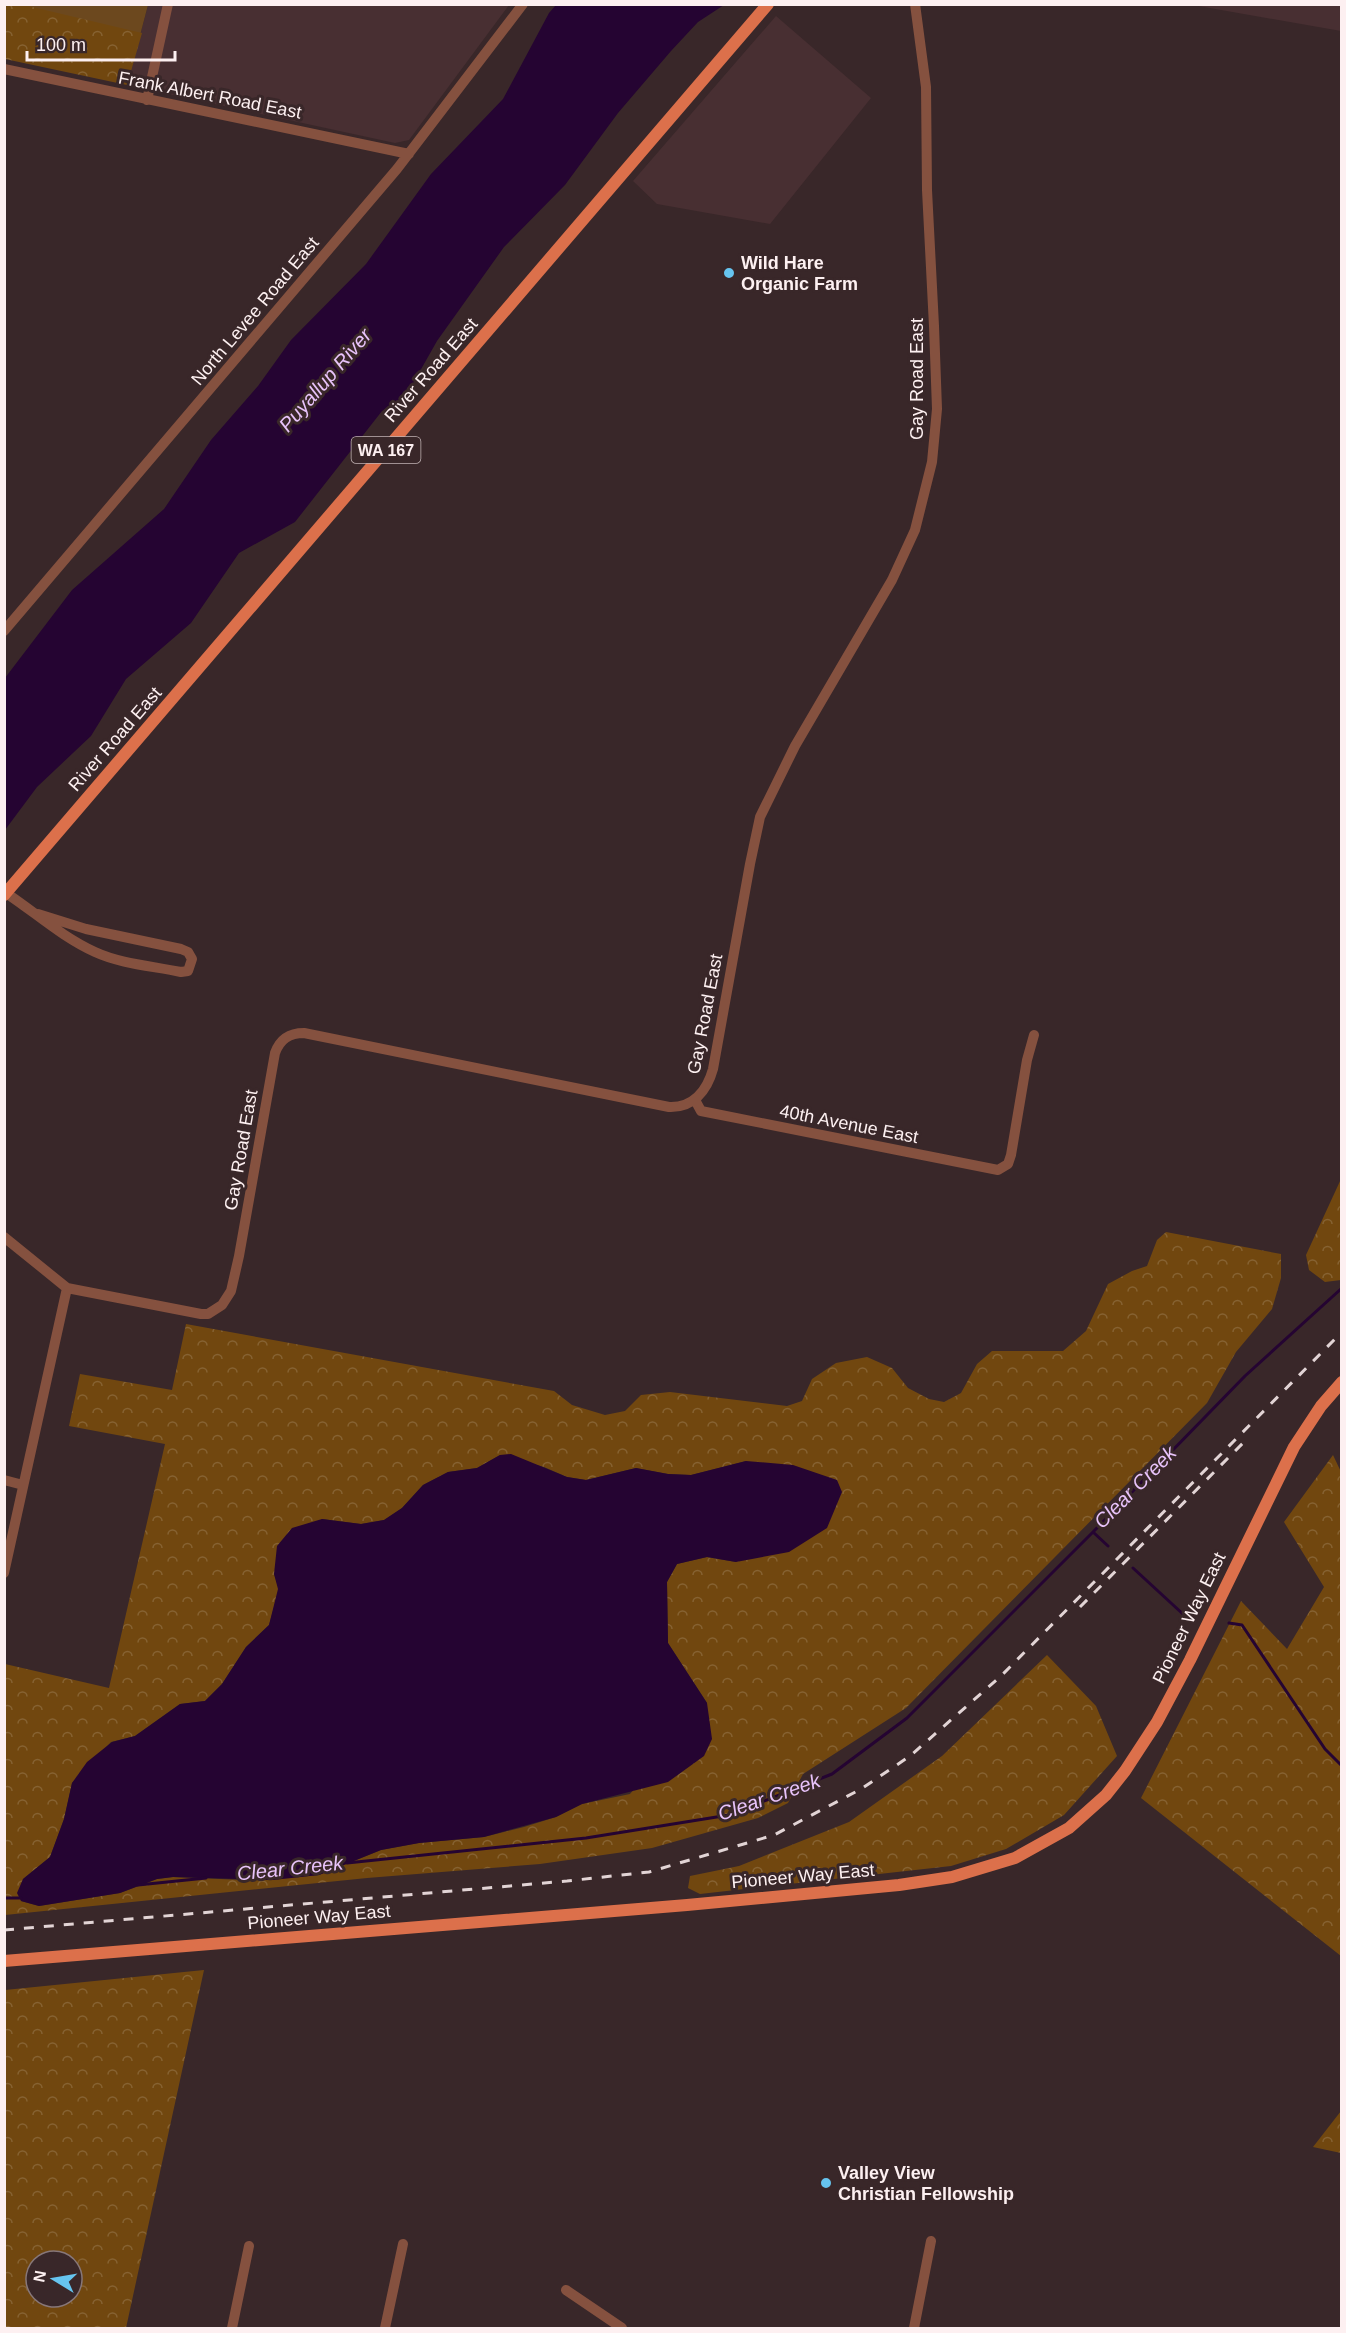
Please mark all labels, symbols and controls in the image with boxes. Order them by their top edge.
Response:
scale bar [27,24,176,62]
text: 100 m [36,35,86,55]
street label: Frank Albert Road East [117,67,303,123]
street label: North Levee Road East [187,233,323,389]
place label: Wild Hare Organic Farm [741,253,858,294]
marker: Wild Hare Organic Farm [722,266,736,280]
street label: River Road East [380,314,482,426]
street label: Gay Road East [907,318,927,440]
water label: Puyallup River [274,323,376,436]
road number: WA 167 [352,437,420,463]
street label: River Road East [64,683,166,795]
street label: Gay Road East [684,952,726,1076]
street label: Gay Road East [221,1088,261,1212]
street label: 40th Avenue East [778,1101,920,1147]
water label: Clear Creek [1089,1441,1181,1533]
street label: Pioneer Way East [1149,1549,1229,1687]
water label: Clear Creek [715,1769,824,1825]
water label: Clear Creek [236,1851,345,1885]
street label: Pioneer Way East [731,1860,875,1892]
street label: Pioneer Way East [247,1901,391,1933]
place label: Valley View Christian Fellowship [838,2163,1014,2204]
marker: Valley View Christian Fellowship [819,2176,833,2190]
north arrow [24,2249,84,2309]
text: N [30,2269,49,2284]

